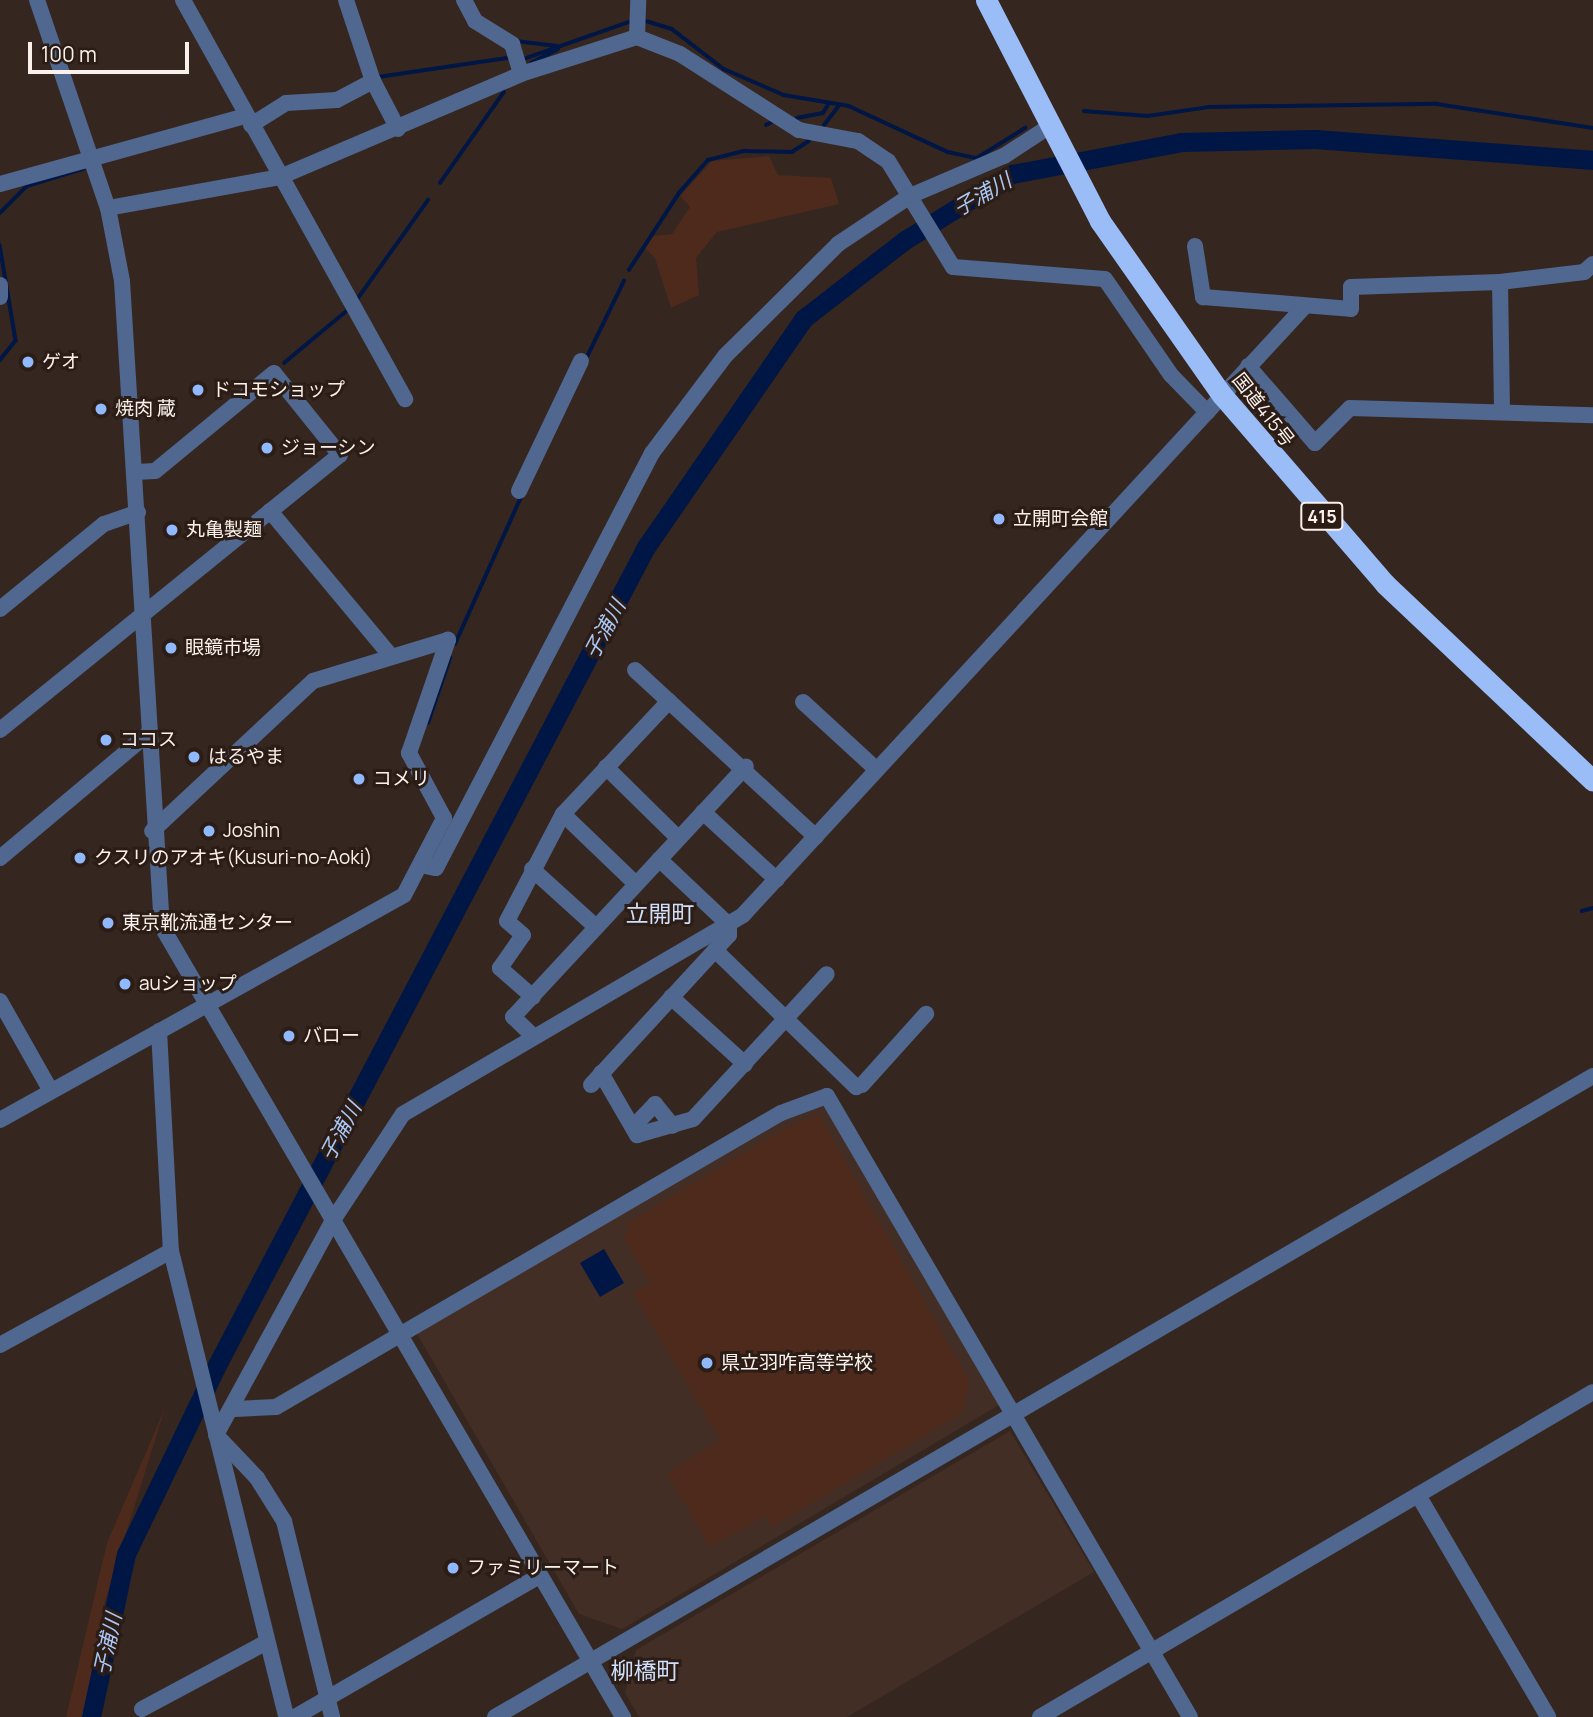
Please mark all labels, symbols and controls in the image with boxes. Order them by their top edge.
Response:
scale bar [32,28,192,72]
text: 100 m [41,40,97,68]
water label: 子浦川 [948,167,1016,221]
place label: ゲオ [42,351,80,373]
marker: ゲオ [20,354,36,370]
street label: 国道415号 [1227,369,1299,451]
place label: ドコモショップ [212,379,345,401]
marker: ドコモショップ [190,382,206,398]
place label: 焼肉 蔵 [115,398,176,420]
marker: 焼肉 蔵 [93,401,109,417]
place label: ジョーシン [281,437,376,459]
marker: ジョーシン [259,440,275,456]
road number: 415 [1299,502,1345,530]
place label: 立開町会館 [1013,508,1108,530]
marker: 立開町会館 [991,511,1007,527]
place label: 丸亀製麺 [186,519,262,541]
marker: 丸亀製麺 [164,522,180,538]
water label: 子浦川 [578,595,630,663]
place label: 眼鏡市場 [185,637,261,659]
marker: 眼鏡市場 [163,640,179,656]
place label: ココス [120,729,177,751]
marker: ココス [98,732,114,748]
place label: はるやま [208,746,284,768]
marker: はるやま [186,749,202,765]
place label: コメリ [373,768,430,790]
marker: コメリ [351,771,367,787]
place label: Joshin [223,820,280,842]
marker: Joshin [201,823,217,839]
place label: クスリのアオキ(Kusuri-no-Aoki) [94,847,373,869]
marker: クスリのアオキ(Kusuri-no-Aoki) [72,850,88,866]
district label: 立開町 [626,899,694,927]
place label: 東京靴流通センター [122,912,293,934]
marker: 東京靴流通センター [100,915,116,931]
place label: auショップ [139,973,237,995]
marker: auショップ [117,976,133,992]
place label: バロー [303,1025,360,1047]
marker: バロー [281,1028,297,1044]
water label: 子浦川 [314,1097,366,1165]
place label: 県立羽咋高等学校 [721,1352,873,1374]
marker: 県立羽咋高等学校 [699,1355,715,1371]
place label: ファミリーマート [467,1557,619,1579]
marker: ファミリーマート [445,1560,461,1576]
water label: 子浦川 [88,1611,126,1677]
district label: 柳橋町 [611,1656,679,1684]

